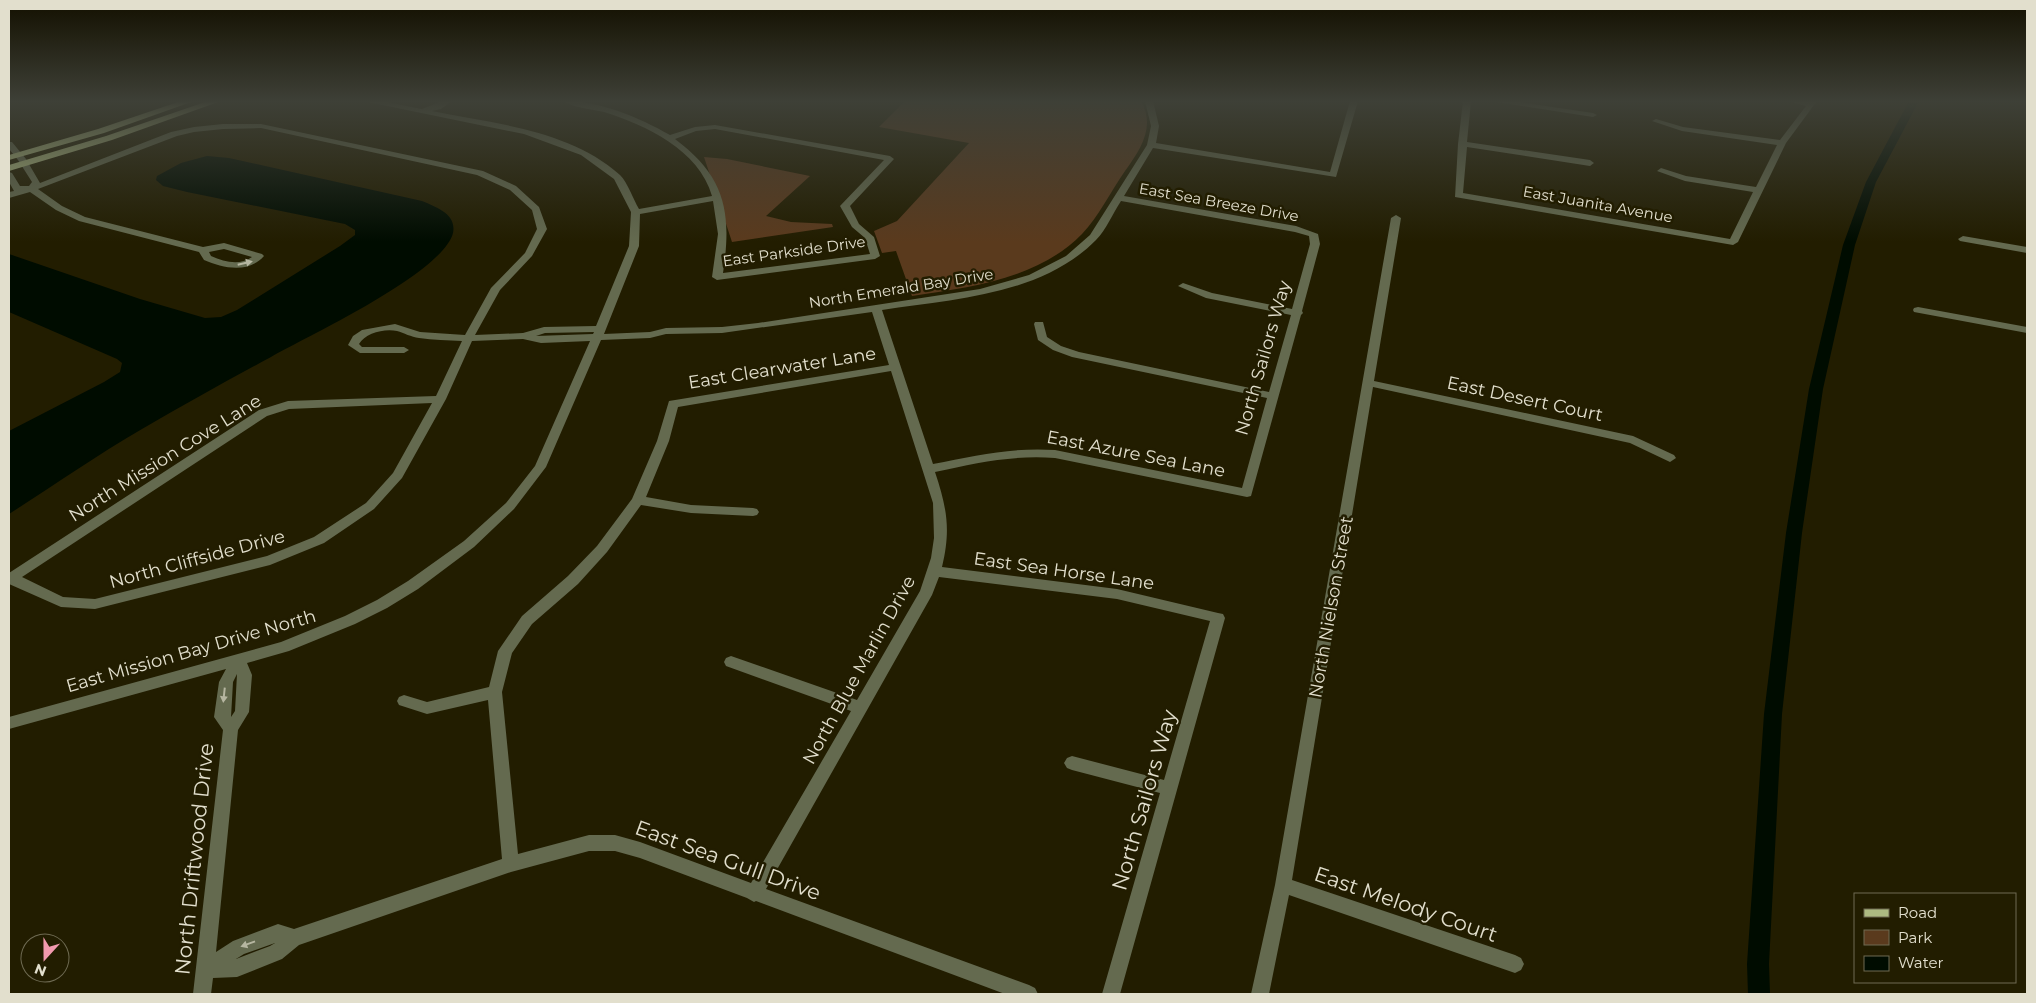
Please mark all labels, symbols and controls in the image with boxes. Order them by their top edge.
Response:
street label: East Sea Breeze Drive [1138,179,1300,225]
street label: East Juanita Avenue [1522,181,1674,227]
street label: East Parkside Drive [721,232,867,270]
one-way arrow [237,259,252,267]
street label: North Emerald Bay Drive [807,264,995,312]
street label: North Sailors Way [1230,278,1296,438]
street label: East Clearwater Lane [687,342,878,394]
street label: East Desert Court [1445,372,1605,426]
street label: North Mission Cove Lane [65,390,265,526]
street label: East Azure Sea Lane [1045,426,1227,482]
street label: North Nielson Street [1304,514,1358,700]
street label: North Cliffside Drive [107,525,287,593]
street label: East Sea Horse Lane [972,547,1156,595]
street label: North Blue Marlin Drive [798,572,920,768]
street label: East Mission Bay Drive North [63,605,319,697]
one-way arrow [220,687,228,703]
street label: North Sailors Way [1106,706,1182,893]
street label: North Driftwood Drive [169,742,219,976]
street label: East Sea Gull Drive [632,815,824,905]
street label: East Melody Court [1311,861,1501,947]
legend [1854,893,2016,983]
text: Road [1898,903,1937,922]
text: Park [1898,928,1932,947]
north arrow [20,933,70,983]
one-way arrow [240,940,255,948]
text: Water [1898,953,1944,972]
text: N [32,960,49,981]

